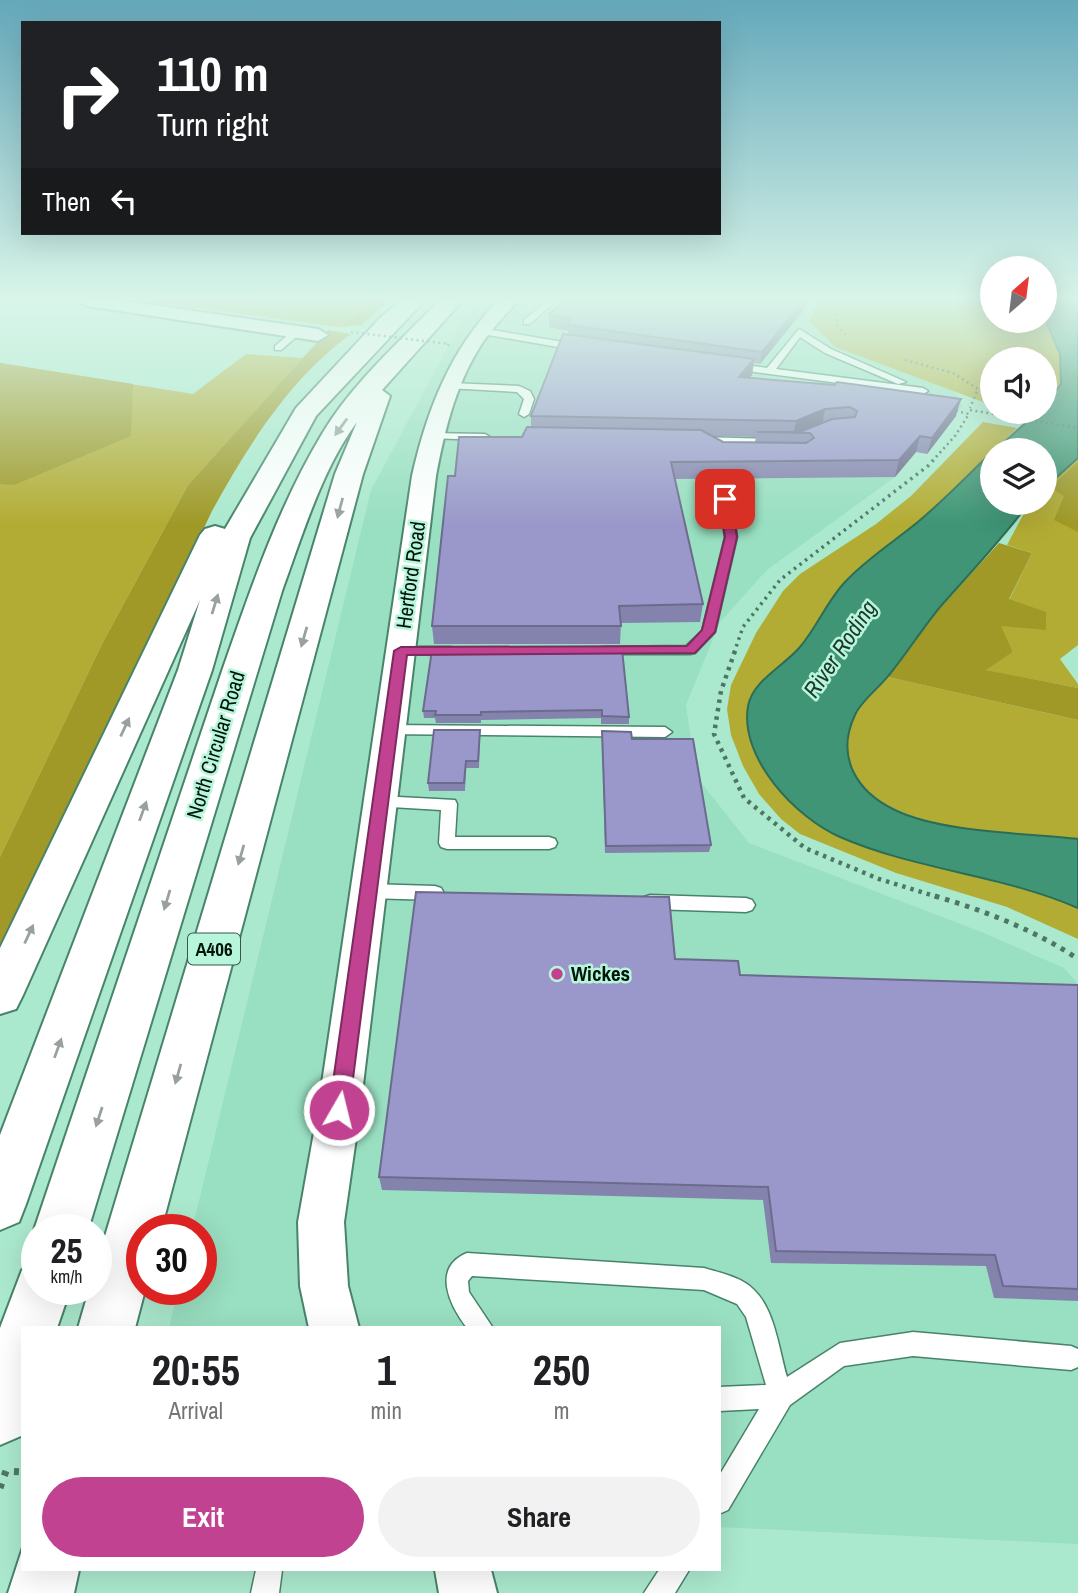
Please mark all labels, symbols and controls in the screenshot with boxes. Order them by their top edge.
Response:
text: 110 m [157,40,269,106]
icon: right [42,49,133,140]
text: Turn right [157,103,269,146]
icon: left [105,182,143,220]
text: Then [42,184,91,219]
north arrow [980,256,1057,332]
map controls [980,256,1057,515]
button: sound [980,347,1057,424]
one-way arrow [334,418,348,436]
button: layers [980,438,1057,515]
pin [695,469,755,529]
icon: arrive [706,480,744,518]
one-way arrow [334,497,345,519]
street label: Hertford Road [389,519,432,631]
one-way arrow [210,594,220,615]
water label: River Roding [796,594,884,703]
one-way arrow [299,626,309,647]
street label: North Circular Road [179,667,252,822]
one-way arrow [119,717,131,737]
one-way arrow [138,801,149,822]
one-way arrow [235,844,246,866]
one-way arrow [162,889,172,910]
one-way arrow [24,923,35,944]
road number: A406 [188,934,240,965]
place label: Wickes [571,959,630,988]
marker: Wickes [549,966,565,982]
one-way arrow [53,1038,64,1059]
one-way arrow [173,1064,183,1085]
position arrow [302,1073,376,1147]
one-way arrow [93,1106,104,1127]
speed limit sign: 30 [126,1214,217,1305]
text: 25 [51,1227,82,1274]
text: km/h [51,1264,83,1289]
text: 20:55 [152,1342,240,1398]
text: 1 [377,1342,396,1398]
text: 250 [533,1342,590,1398]
text: Arrival [169,1395,223,1426]
text: min [371,1395,402,1426]
text: m [554,1395,569,1426]
button: Exit [42,1477,364,1557]
button: Share [378,1477,700,1557]

